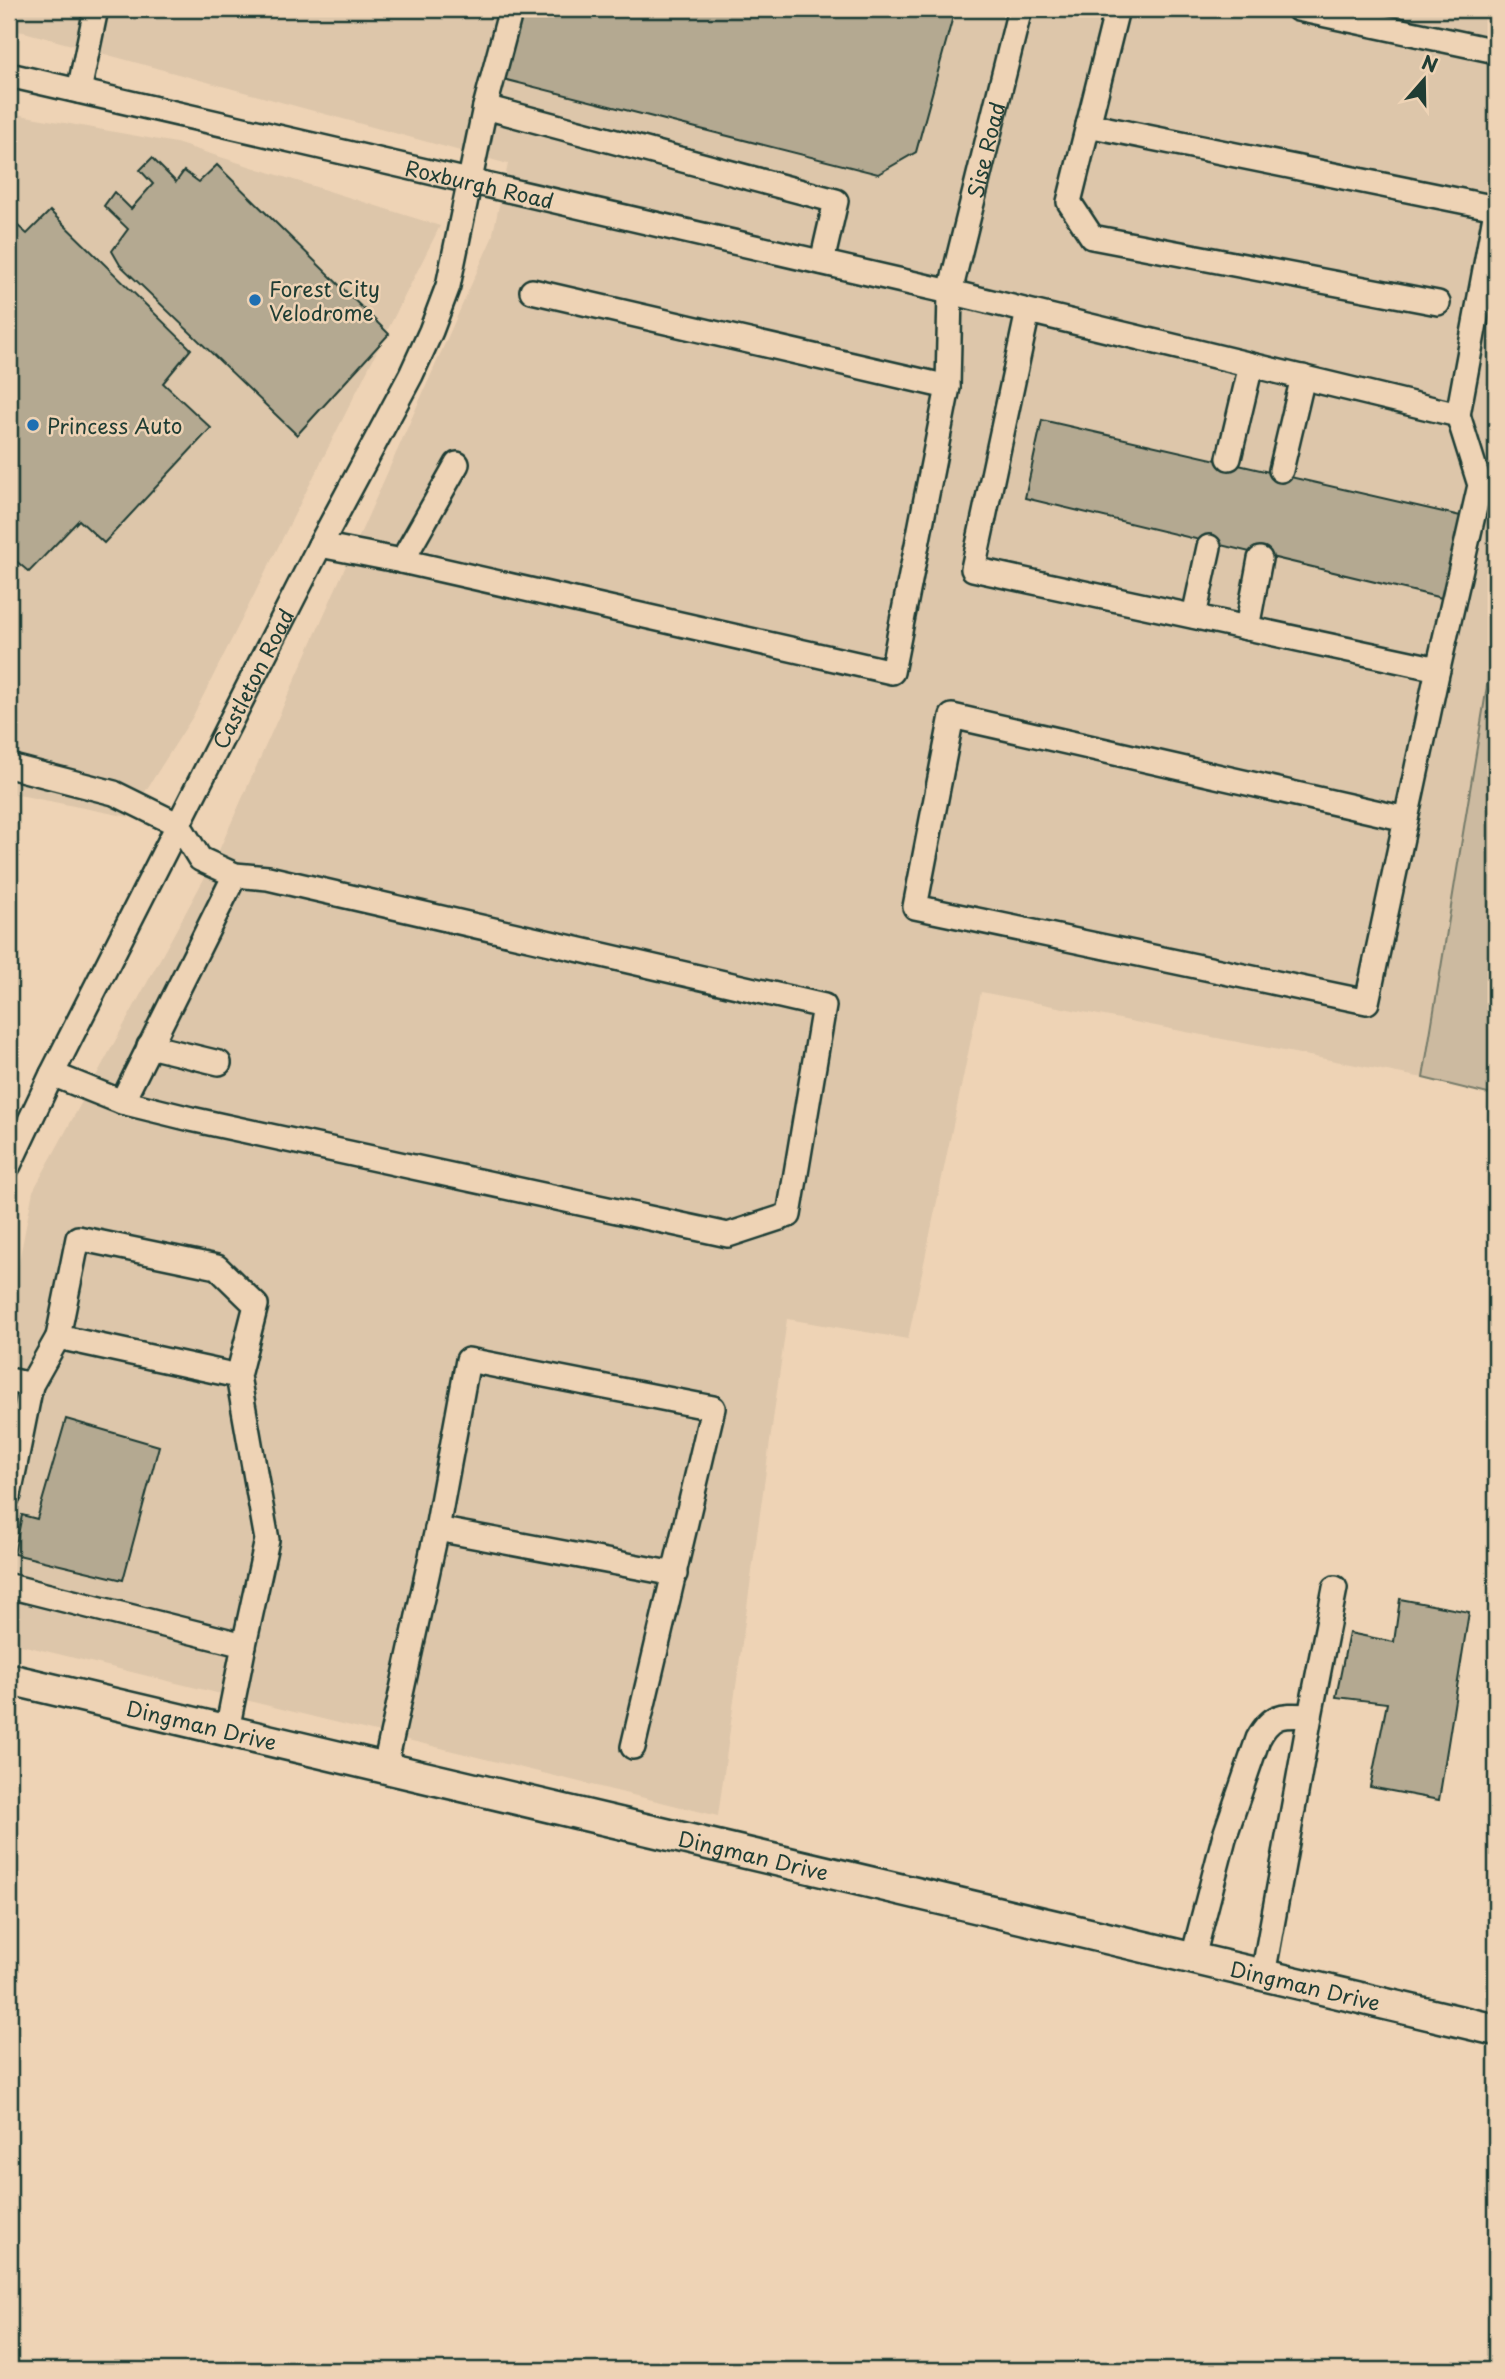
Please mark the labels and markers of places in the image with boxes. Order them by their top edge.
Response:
place label: Forest City Velodrome [269,272,380,328]
marker: Forest City Velodrome [247,292,263,308]
place label: Princess Auto [47,409,183,441]
marker: Princess Auto [25,417,41,433]

